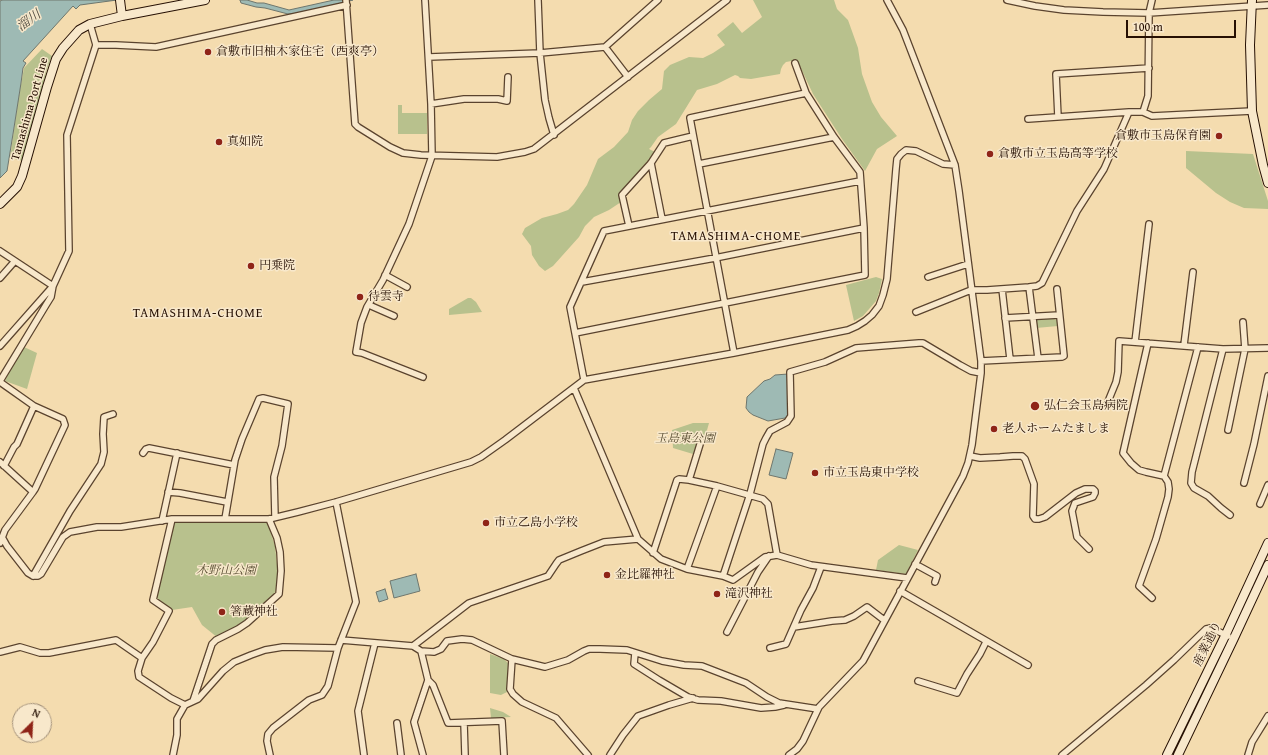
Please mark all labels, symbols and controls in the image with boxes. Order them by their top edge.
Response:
water label: 溜川 [14,7,44,35]
scale bar [1128,12,1238,38]
text: 100 m [1133,18,1163,35]
place label: 倉敷市旧柚木家住宅（西爽亭） [216,45,384,59]
marker: 倉敷市旧柚木家住宅（西爽亭） [203,47,213,57]
street label: Tamashima Port Line [8,56,52,162]
place label: 倉敷市玉島保育園 [1115,129,1211,143]
marker: 倉敷市玉島保育園 [1214,131,1224,141]
place label: 真如院 [227,135,263,149]
marker: 真如院 [214,137,224,147]
place label: 倉敷市立玉島高等学校 [998,147,1118,161]
marker: 倉敷市立玉島高等学校 [985,149,995,159]
district label: TAMASHIMA-CHOME [671,229,801,245]
place label: 円乗院 [259,259,295,273]
marker: 円乗院 [246,261,256,271]
place label: 待雲寺 [368,290,404,304]
marker: 待雲寺 [355,292,365,302]
district label: TAMASHIMA-CHOME [133,306,263,322]
place label: 弘仁会玉島病院 [1044,399,1128,413]
marker: 弘仁会玉島病院 [1029,400,1041,412]
place label: 老人ホームたましま [1002,422,1110,436]
marker: 老人ホームたましま [989,424,999,434]
park label: 玉島東公園 [655,432,715,446]
place label: 市立玉島東中学校 [823,466,919,480]
marker: 市立玉島東中学校 [810,468,820,478]
place label: 市立乙島小学校 [494,516,578,530]
marker: 市立乙島小学校 [481,518,491,528]
park label: 木野山公園 [196,564,256,578]
place label: 金比羅神社 [615,568,675,582]
marker: 金比羅神社 [602,570,612,580]
place label: 滝沢神社 [725,587,773,601]
marker: 滝沢神社 [712,589,722,599]
place label: 箸蔵神社 [230,605,278,619]
marker: 箸蔵神社 [217,607,227,617]
street label: 産業通り [1191,619,1225,669]
north arrow [12,703,52,743]
text: N [30,704,43,722]

